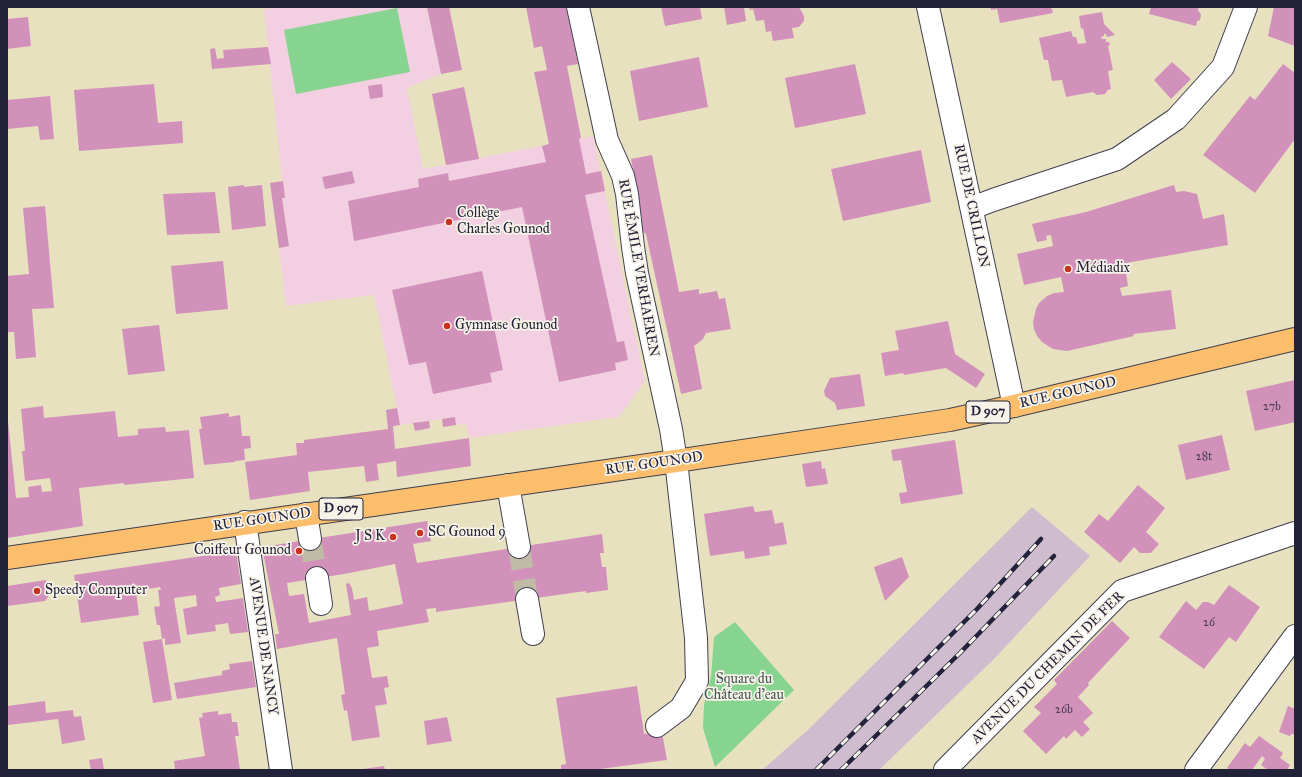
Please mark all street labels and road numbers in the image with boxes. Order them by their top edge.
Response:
street label: RUE DE CRILLON [950,143,992,269]
street label: RUE ÉMILE VERHAEREN [614,178,662,358]
street label: RUE GOUNOD [1018,374,1118,412]
road number: D 907 [966,401,1010,423]
street label: RUE GOUNOD [604,449,704,479]
road number: D 907 [319,498,363,520]
street label: RUE GOUNOD [212,505,312,535]
street label: AVENUE DE NANCY [245,576,281,716]
street label: AVENUE DU CHEMIN DE FER [968,588,1128,748]

